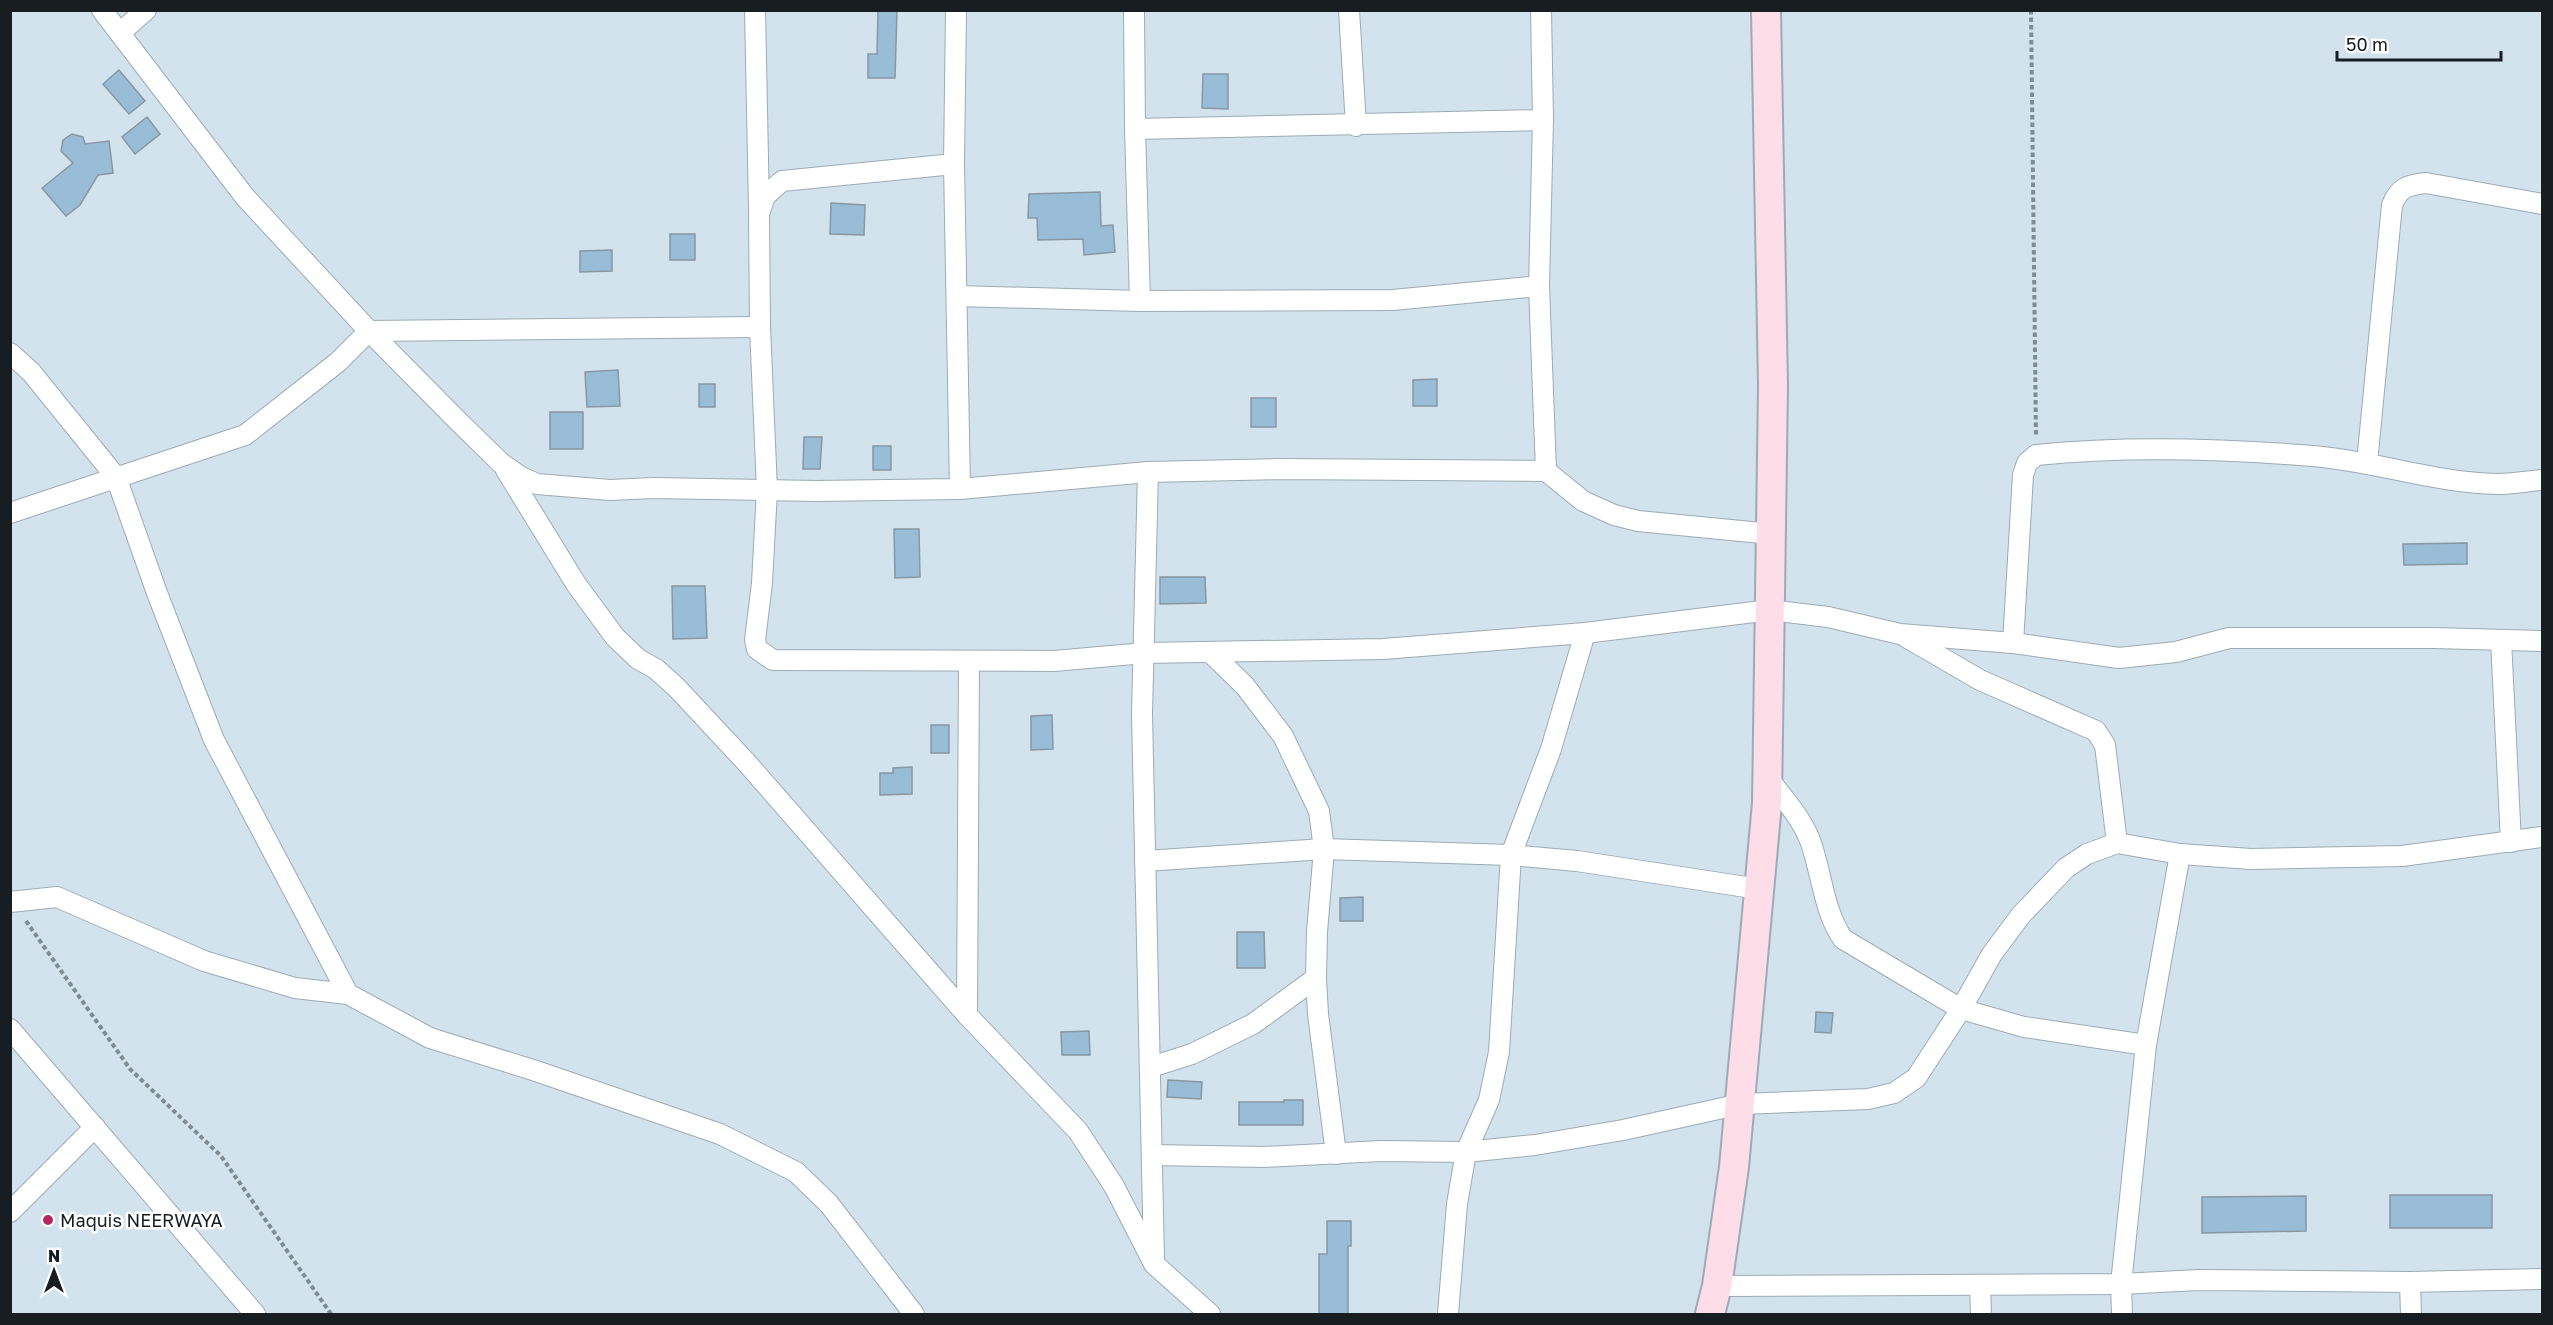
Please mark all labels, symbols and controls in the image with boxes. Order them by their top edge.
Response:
scale bar [2337,24,2500,62]
text: 50 m [2346,33,2388,55]
place label: Maquis NEERWAYA [60,1209,223,1231]
marker: Maquis NEERWAYA [41,1213,55,1227]
north arrow [24,1241,84,1301]
text: N [48,1246,60,1266]

